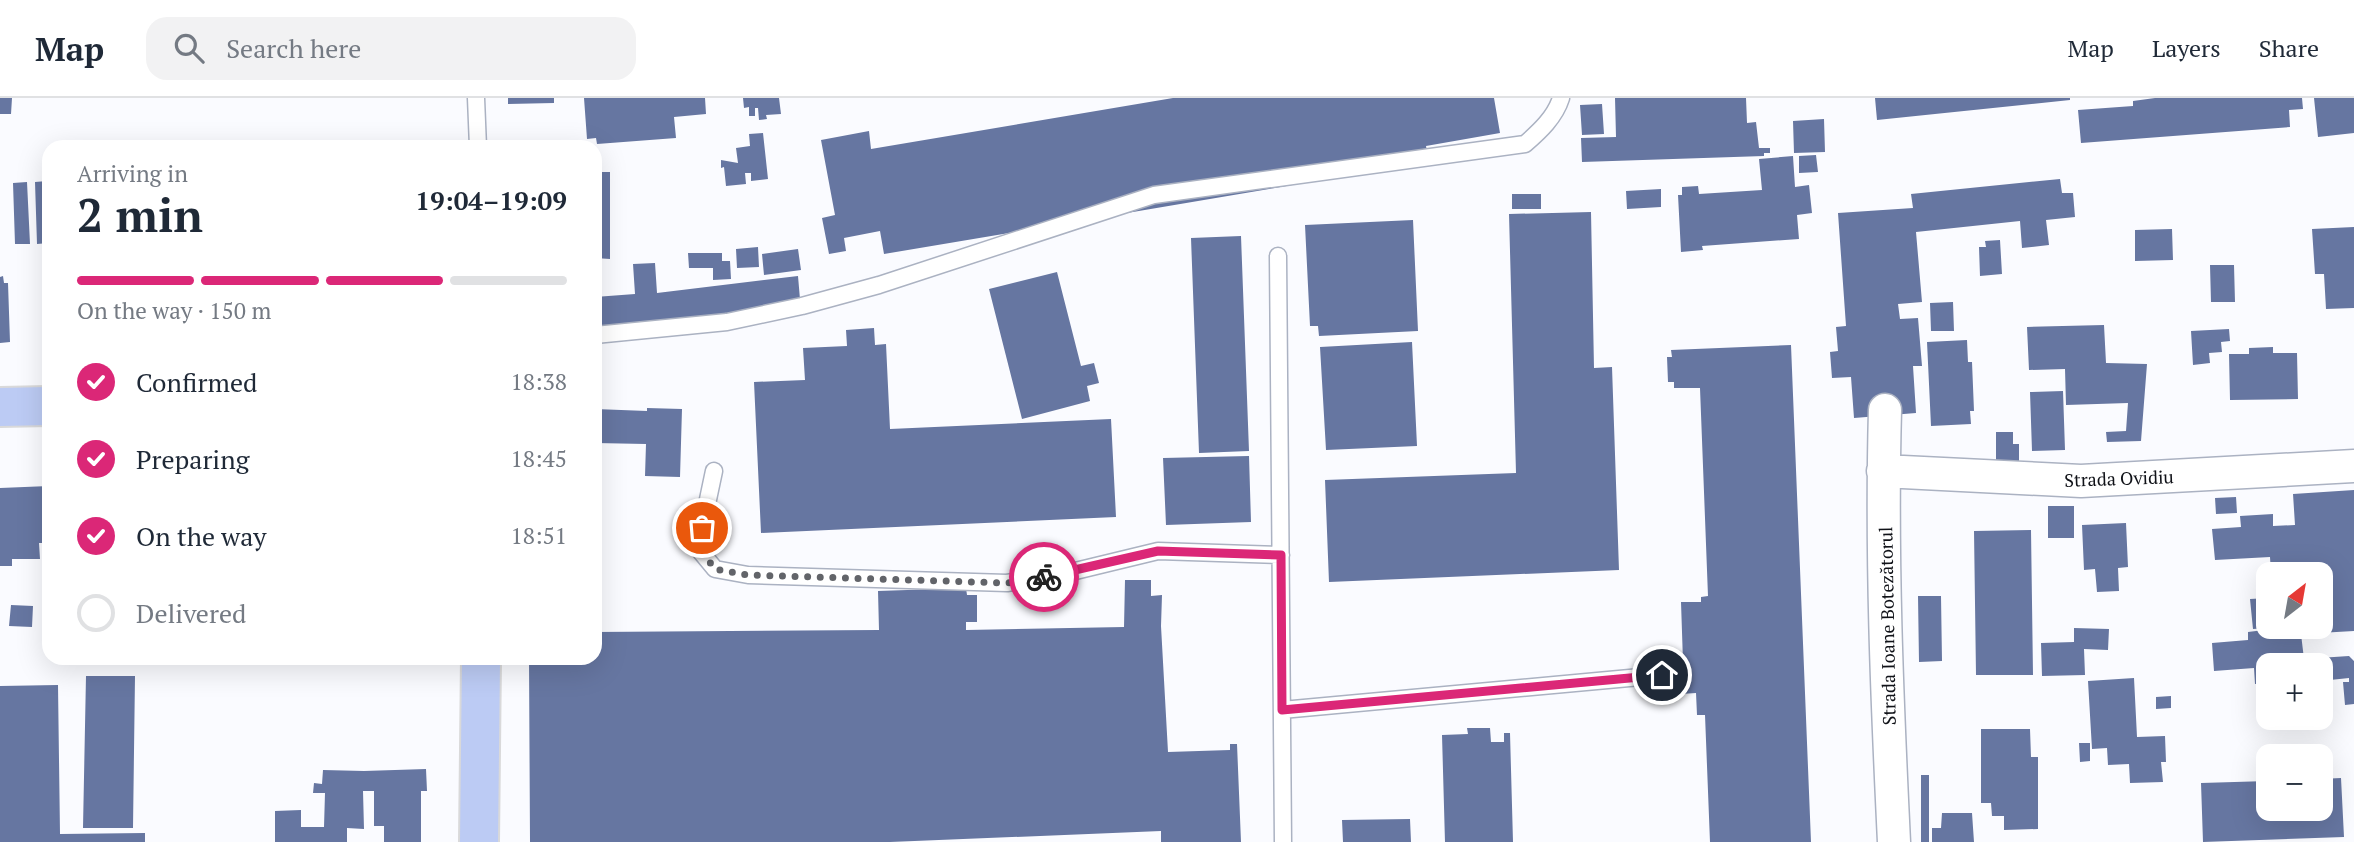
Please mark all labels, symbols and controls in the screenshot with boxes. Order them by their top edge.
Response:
search box [146,17,636,80]
text: Map [35,27,104,70]
icon: search [170,29,208,67]
text: Search here [226,31,361,65]
text: Map [2067,32,2114,64]
text: Layers [2152,32,2221,64]
text: Share [2259,32,2319,64]
text: Arriving in [77,158,188,189]
text: 19:04–19:09 [415,183,567,217]
text: 2 min [77,184,203,245]
text: On the way · 150 m [77,295,271,326]
icon: check [77,363,115,401]
text: Confirmed [136,365,257,399]
text: 18:38 [510,366,567,397]
icon: check [77,440,115,478]
text: Preparing [136,442,249,476]
text: 18:45 [510,443,567,474]
street label: Strada Ovidiu [2064,464,2174,492]
pin [672,498,732,558]
icon: bag [683,509,721,547]
icon: check [77,517,115,555]
text: On the way [136,519,267,553]
text: 18:51 [510,520,567,551]
street label: Strada Ioane Botezătorul [1873,526,1901,726]
courier [1009,542,1079,612]
icon: bike [1025,558,1063,596]
north arrow [2256,562,2333,639]
map controls [2256,562,2333,821]
text: Delivered [136,596,246,630]
pin [1632,645,1692,705]
button: + [2256,653,2333,730]
icon: home [1643,656,1681,694]
button: − [2256,744,2333,821]

